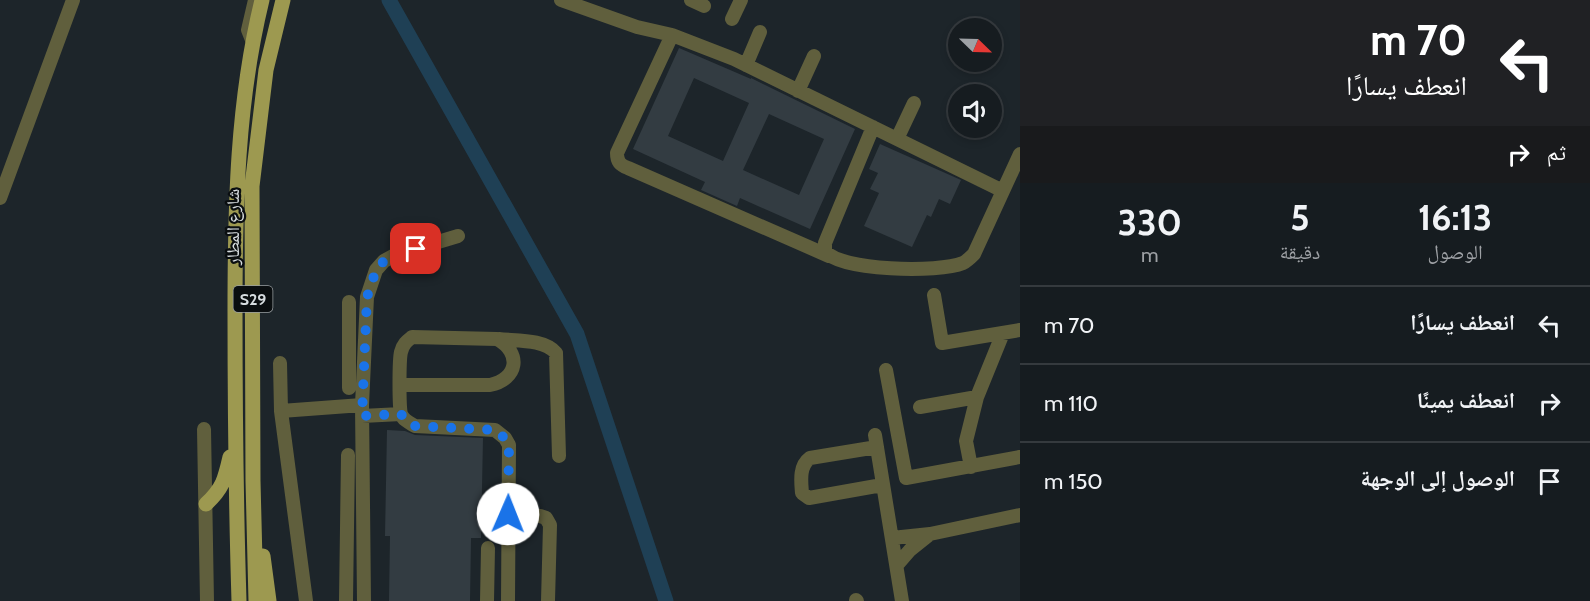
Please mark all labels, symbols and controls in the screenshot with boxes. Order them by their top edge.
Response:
text: 70 m [1370,14,1467,66]
north arrow [948,18,1002,72]
map controls [948,18,1002,138]
icon: left [1488,24,1566,102]
text: انعطف يسارًا [1346,69,1467,102]
button: sound [948,84,1002,138]
icon: right [1502,138,1535,171]
text: ثم [1547,139,1566,166]
street label: شارع المطار [222,189,244,266]
text: 5 [1290,195,1310,239]
text: 16:13 [1418,195,1492,239]
text: 330 [1118,200,1182,244]
pin [390,223,441,274]
icon: arrive [399,232,432,265]
text: دقيقة [1280,240,1320,264]
text: الوصول [1428,240,1483,264]
text: m [1141,243,1159,267]
road number: S29 [234,286,272,312]
text: انعطف يسارًا [1410,309,1515,336]
icon: left [1533,309,1566,342]
text: 70 m [1044,312,1094,339]
text: انعطف يمينًا [1417,387,1515,414]
icon: right [1533,387,1566,420]
text: 110 m [1044,390,1098,417]
text: الوصول إلى الوجهة [1360,465,1515,492]
icon: arrive [1533,465,1566,498]
text: 150 m [1044,468,1103,495]
position arrow [476,482,540,546]

